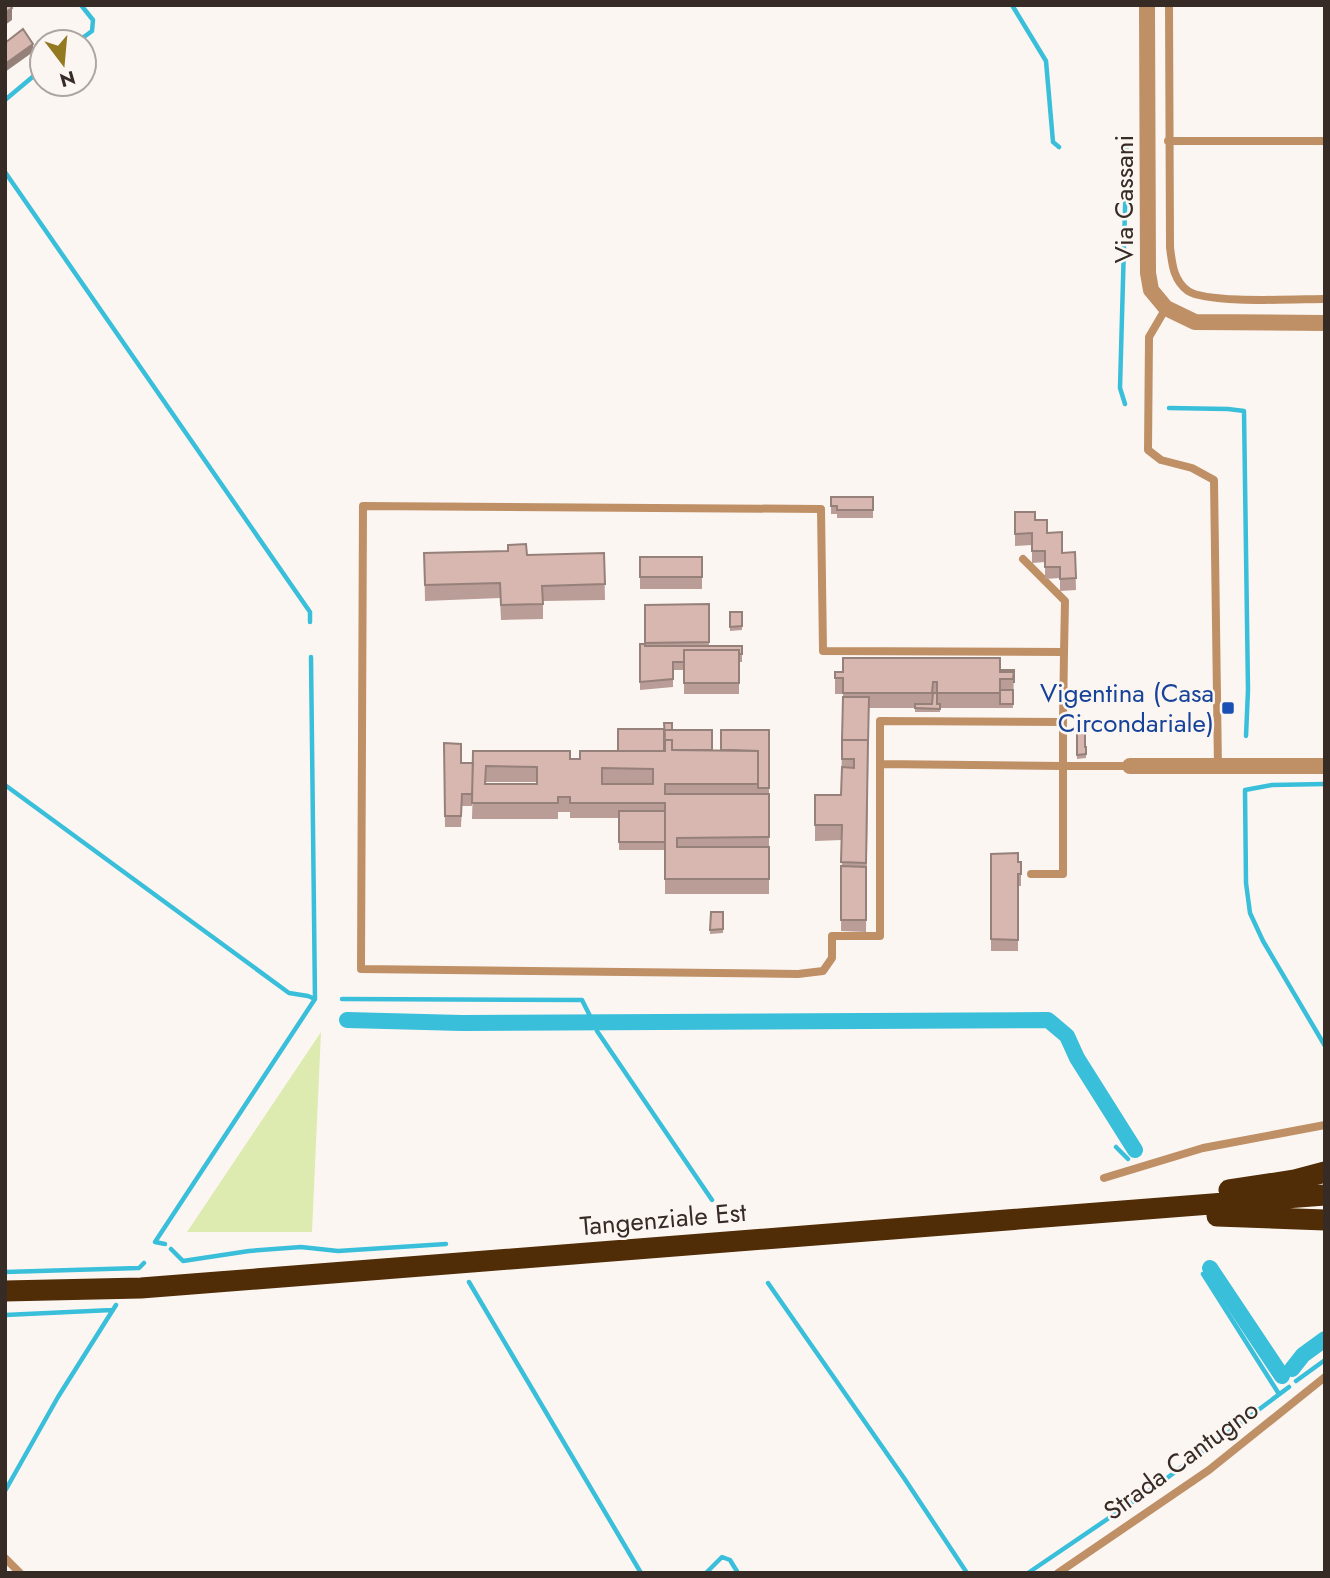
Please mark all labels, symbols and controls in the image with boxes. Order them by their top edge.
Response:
north arrow [28,28,98,98]
text: N [57,64,79,94]
street label: Via Cassani [1105,135,1143,263]
place label: Vigentina (Casa Circondariale) [1040,674,1214,742]
marker: Vigentina (Casa Circondariale) [1220,700,1236,716]
street label: Tangenziale Est [578,1193,749,1245]
street label: Strada Cantugno [1096,1391,1266,1529]

